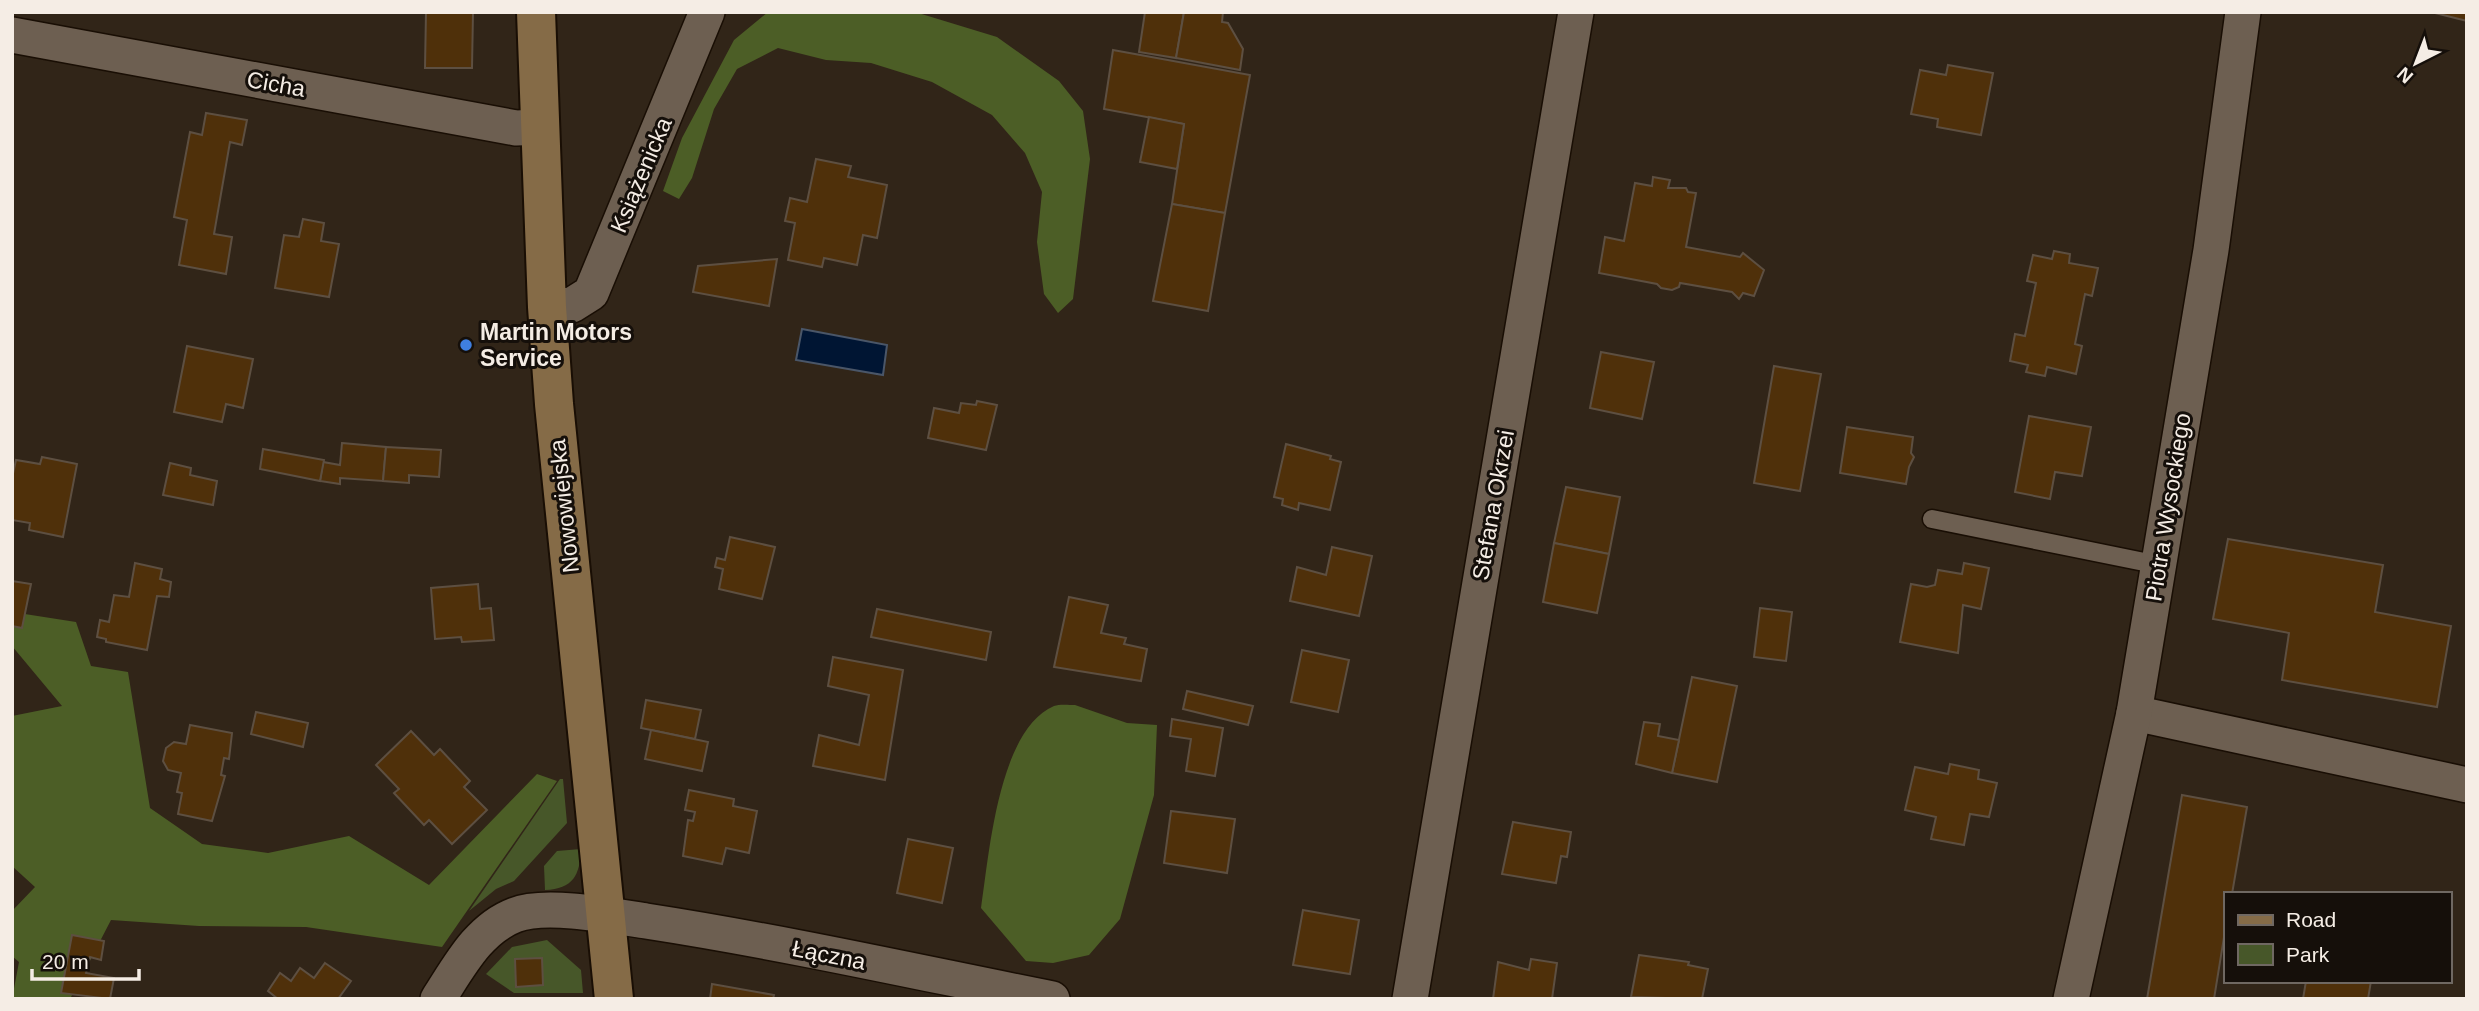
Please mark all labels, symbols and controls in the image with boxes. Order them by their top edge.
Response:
north arrow [2381,28,2451,98]
text: N [2393,63,2417,88]
street label: Cicha [245,66,307,102]
street label: Książenicka [605,113,677,237]
place label: Martin Motors Service [480,319,632,371]
marker: Martin Motors Service [458,337,474,353]
street label: Piotra Wysockiego [2140,411,2196,603]
street label: Stefana Okrzei [1467,428,1519,582]
street label: Nowowiejska [544,438,584,574]
legend [2224,892,2451,983]
text: Road [2286,908,2336,931]
street label: Łączna [790,935,868,975]
scale bar [32,937,138,981]
text: Park [2286,943,2330,966]
text: 20 m [42,950,89,973]

